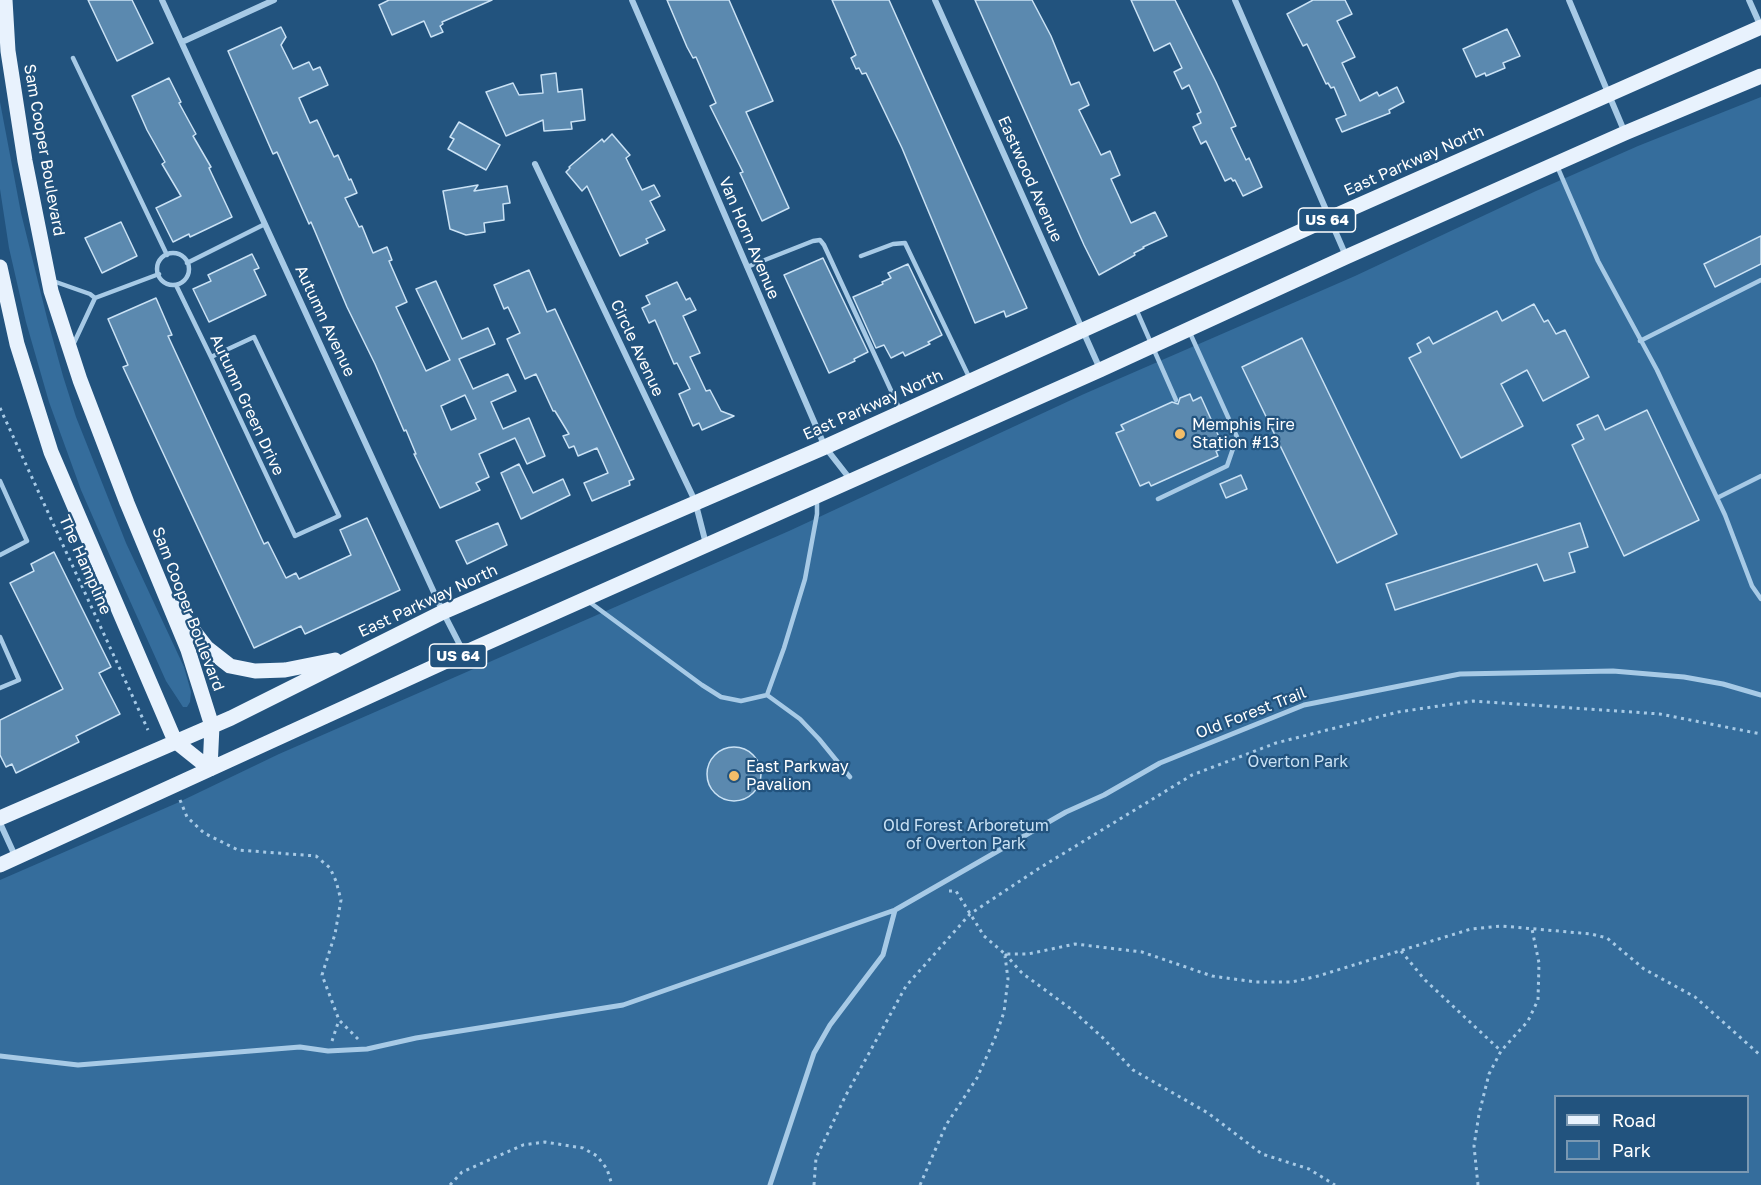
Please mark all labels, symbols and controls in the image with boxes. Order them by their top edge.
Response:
street label: Sam Cooper Boulevard [19,63,69,237]
street label: Eastwood Avenue [994,113,1066,245]
street label: East Parkway North [1341,121,1487,201]
street label: Van Horn Avenue [715,174,783,302]
road number: US 64 [1298,208,1356,232]
street label: Autumn Avenue [291,262,359,380]
street label: Circle Avenue [606,297,668,399]
street label: Autumn Green Drive [206,331,288,479]
street label: East Parkway North [800,365,946,445]
place label: Memphis Fire Station #13 [1192,415,1295,453]
marker: Memphis Fire Station #13 [1173,427,1187,441]
street label: The Hampline [55,512,115,618]
street label: Sam Cooper Boulevard [148,524,228,694]
street label: East Parkway North [355,560,501,642]
road number: US 64 [430,644,486,668]
street label: Old Forest Trail [1193,683,1309,743]
park label: Overton Park [1248,752,1348,772]
place label: East Parkway Pavalion [746,757,849,795]
marker: East Parkway Pavalion [727,769,741,783]
park label: Old Forest Arboretum of Overton Park [883,816,1049,854]
legend [1554,1095,1749,1173]
text: Road [1612,1109,1656,1131]
text: Park [1612,1139,1651,1161]

